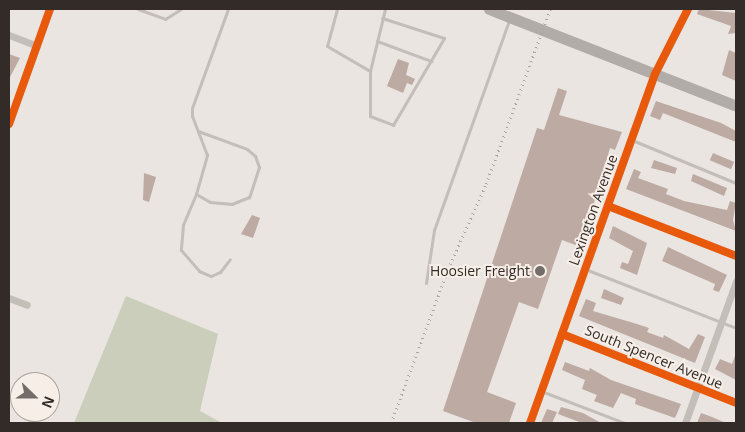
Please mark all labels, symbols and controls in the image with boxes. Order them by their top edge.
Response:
street label: Lexington Avenue [565,152,621,268]
place label: Hoosier Freight [430,263,530,279]
marker: Hoosier Freight [534,265,546,277]
street label: South Spencer Avenue [583,322,725,392]
north arrow [10,372,60,422]
text: N [38,394,59,411]

